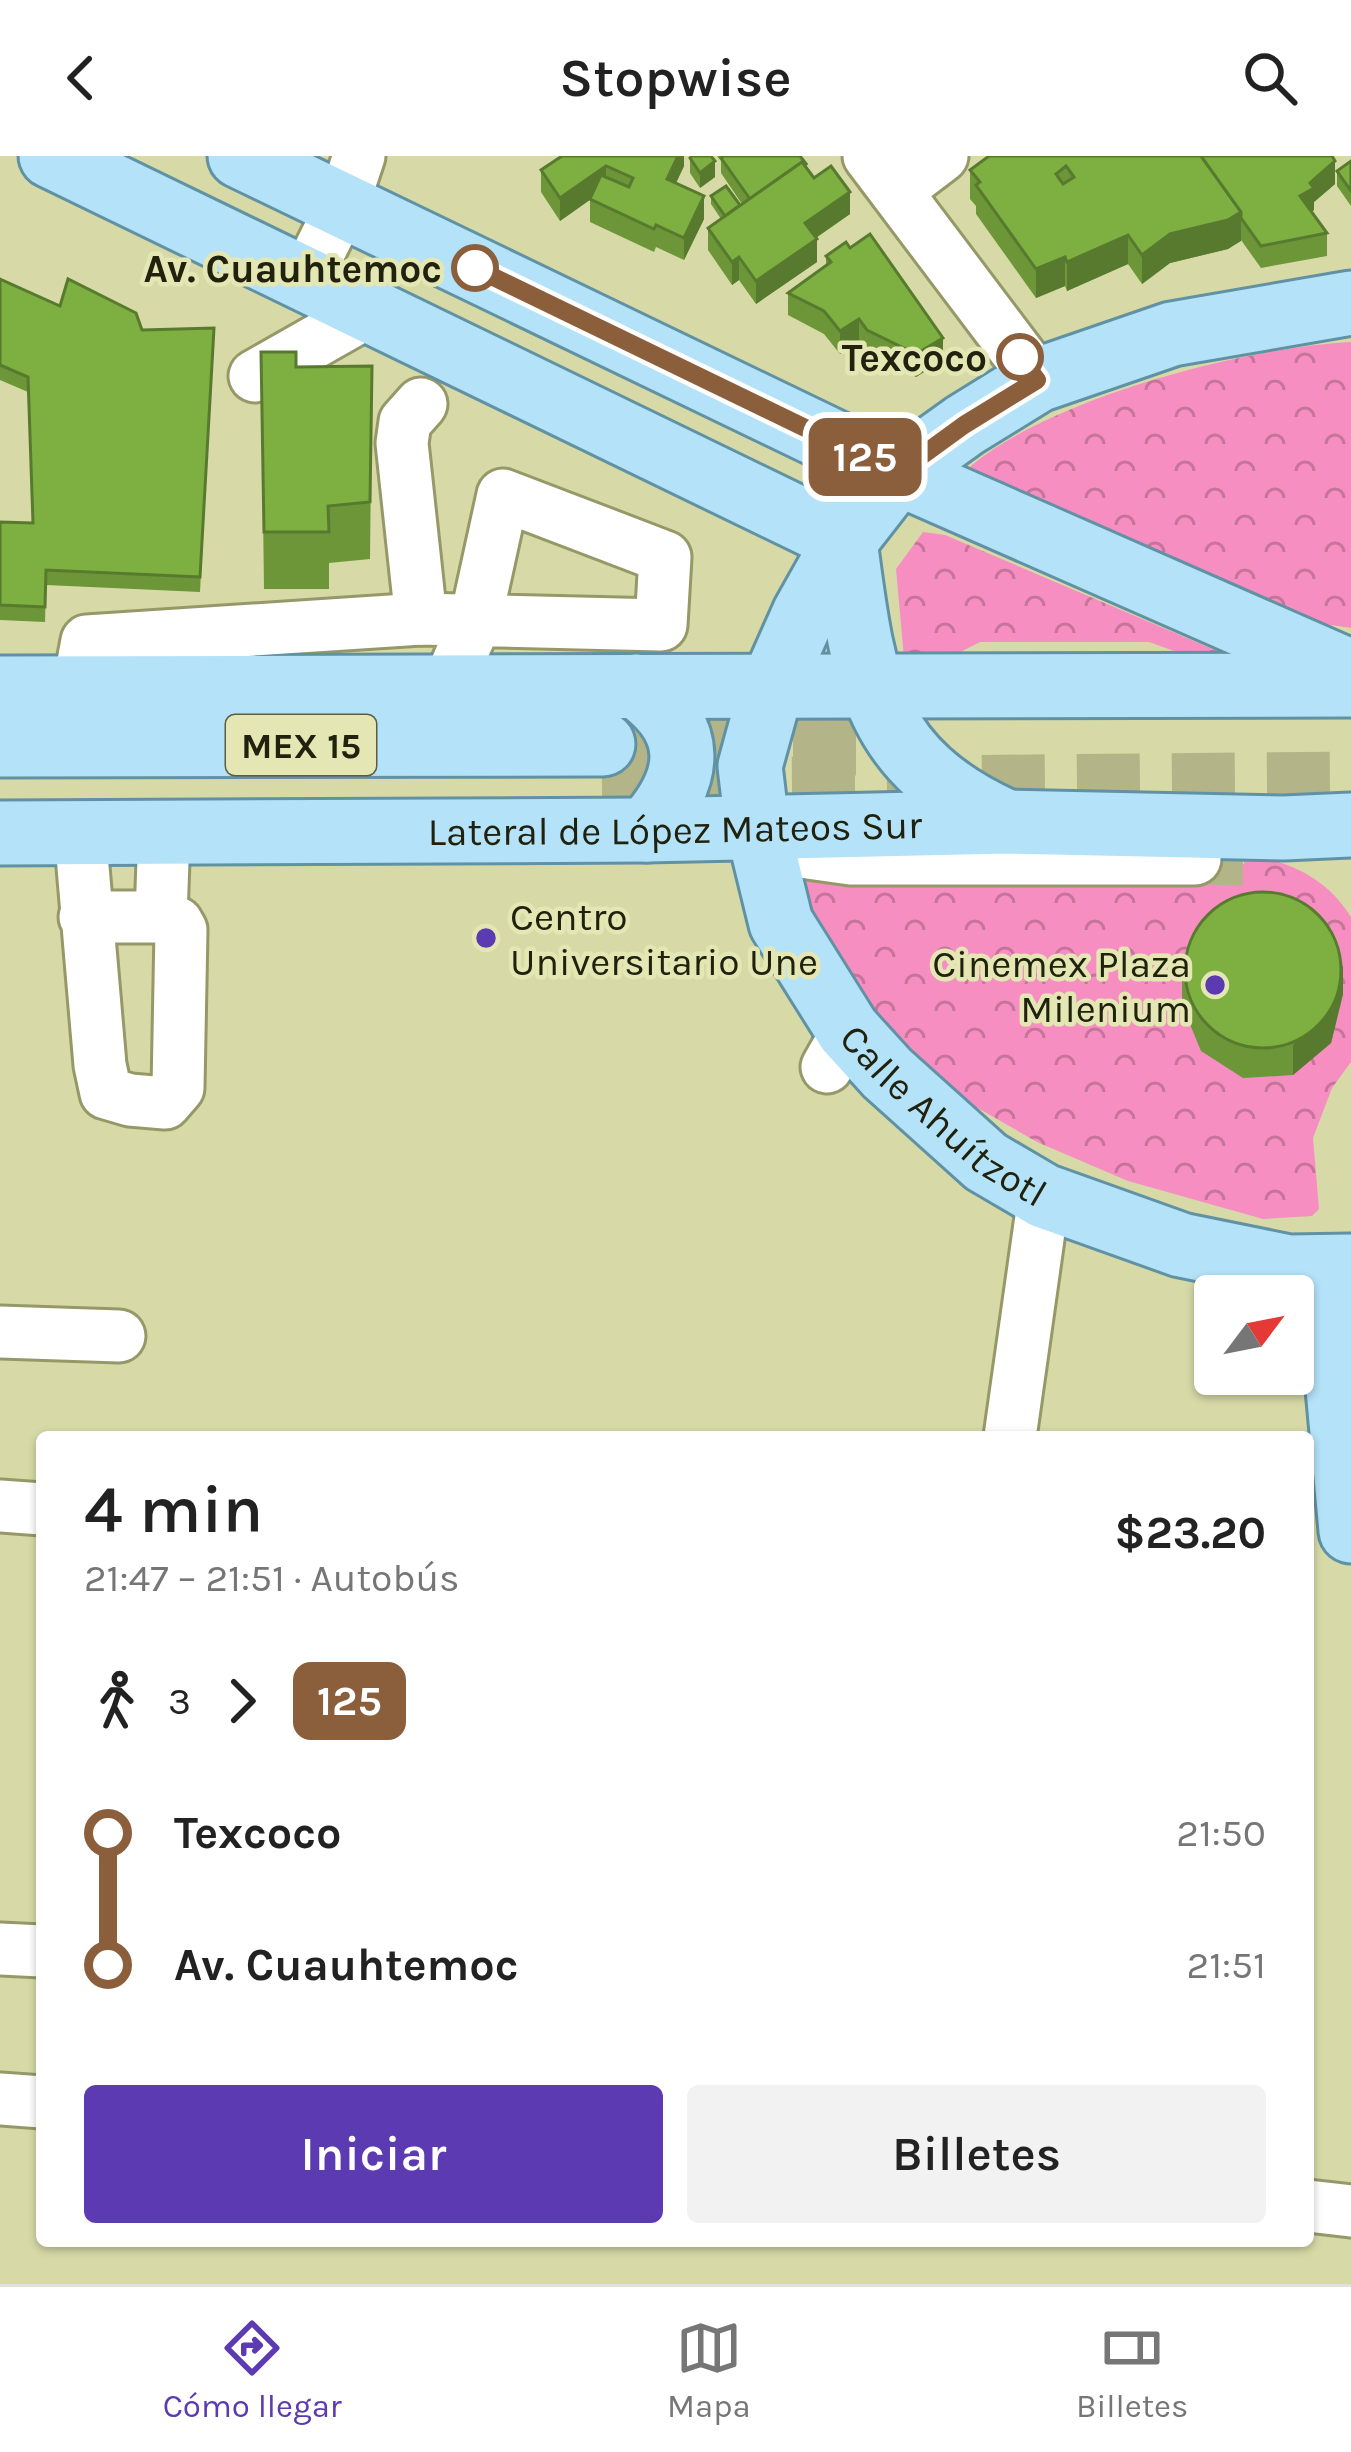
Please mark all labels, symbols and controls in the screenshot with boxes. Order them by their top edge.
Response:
icon: back [48,45,114,111]
icon: search [1237,45,1303,111]
text: Stopwise [559,46,792,110]
place label: Av. Cuauhtemoc [143,246,442,292]
marker: Av. Cuauhtemoc [453,246,497,290]
place label: Texcoco [842,335,987,381]
marker: Texcoco [998,335,1042,379]
line badge: 125 [796,418,934,496]
text: 125 [833,432,897,482]
road number: MEX 15 [226,715,376,775]
street label: Lateral de López Mateos Sur [428,802,924,855]
place label: Centro Universitario Une [510,894,818,985]
marker: Centro Universitario Une [473,925,499,951]
place label: Cinemex Plaza Milenium [932,941,1191,1032]
marker: Cinemex Plaza Milenium [1202,972,1228,998]
street label: Calle Ahuítzotl [830,1015,1055,1217]
north arrow [1194,1275,1314,1395]
map controls [1194,1275,1314,1395]
text: 4 min [84,1471,263,1549]
text: $23.20 [1114,1507,1266,1559]
text: 21:47 – 21:51 · Autobús [84,1555,460,1601]
icon: walk [84,1668,150,1734]
icon: forward [209,1668,275,1734]
text: 125 [317,1676,382,1726]
text: 3 [168,1678,191,1724]
text: Texcoco [174,1807,342,1859]
text: 21:50 [1176,1810,1266,1856]
text: Av. Cuauhtemoc [174,1939,519,1991]
text: 21:51 [1187,1942,1266,1988]
button: Iniciar [84,2085,663,2223]
button: Billetes [687,2085,1266,2223]
tab: Cómo llegar [163,2315,342,2425]
tab: Mapa [667,2315,751,2425]
tab: Billetes [1076,2315,1188,2425]

